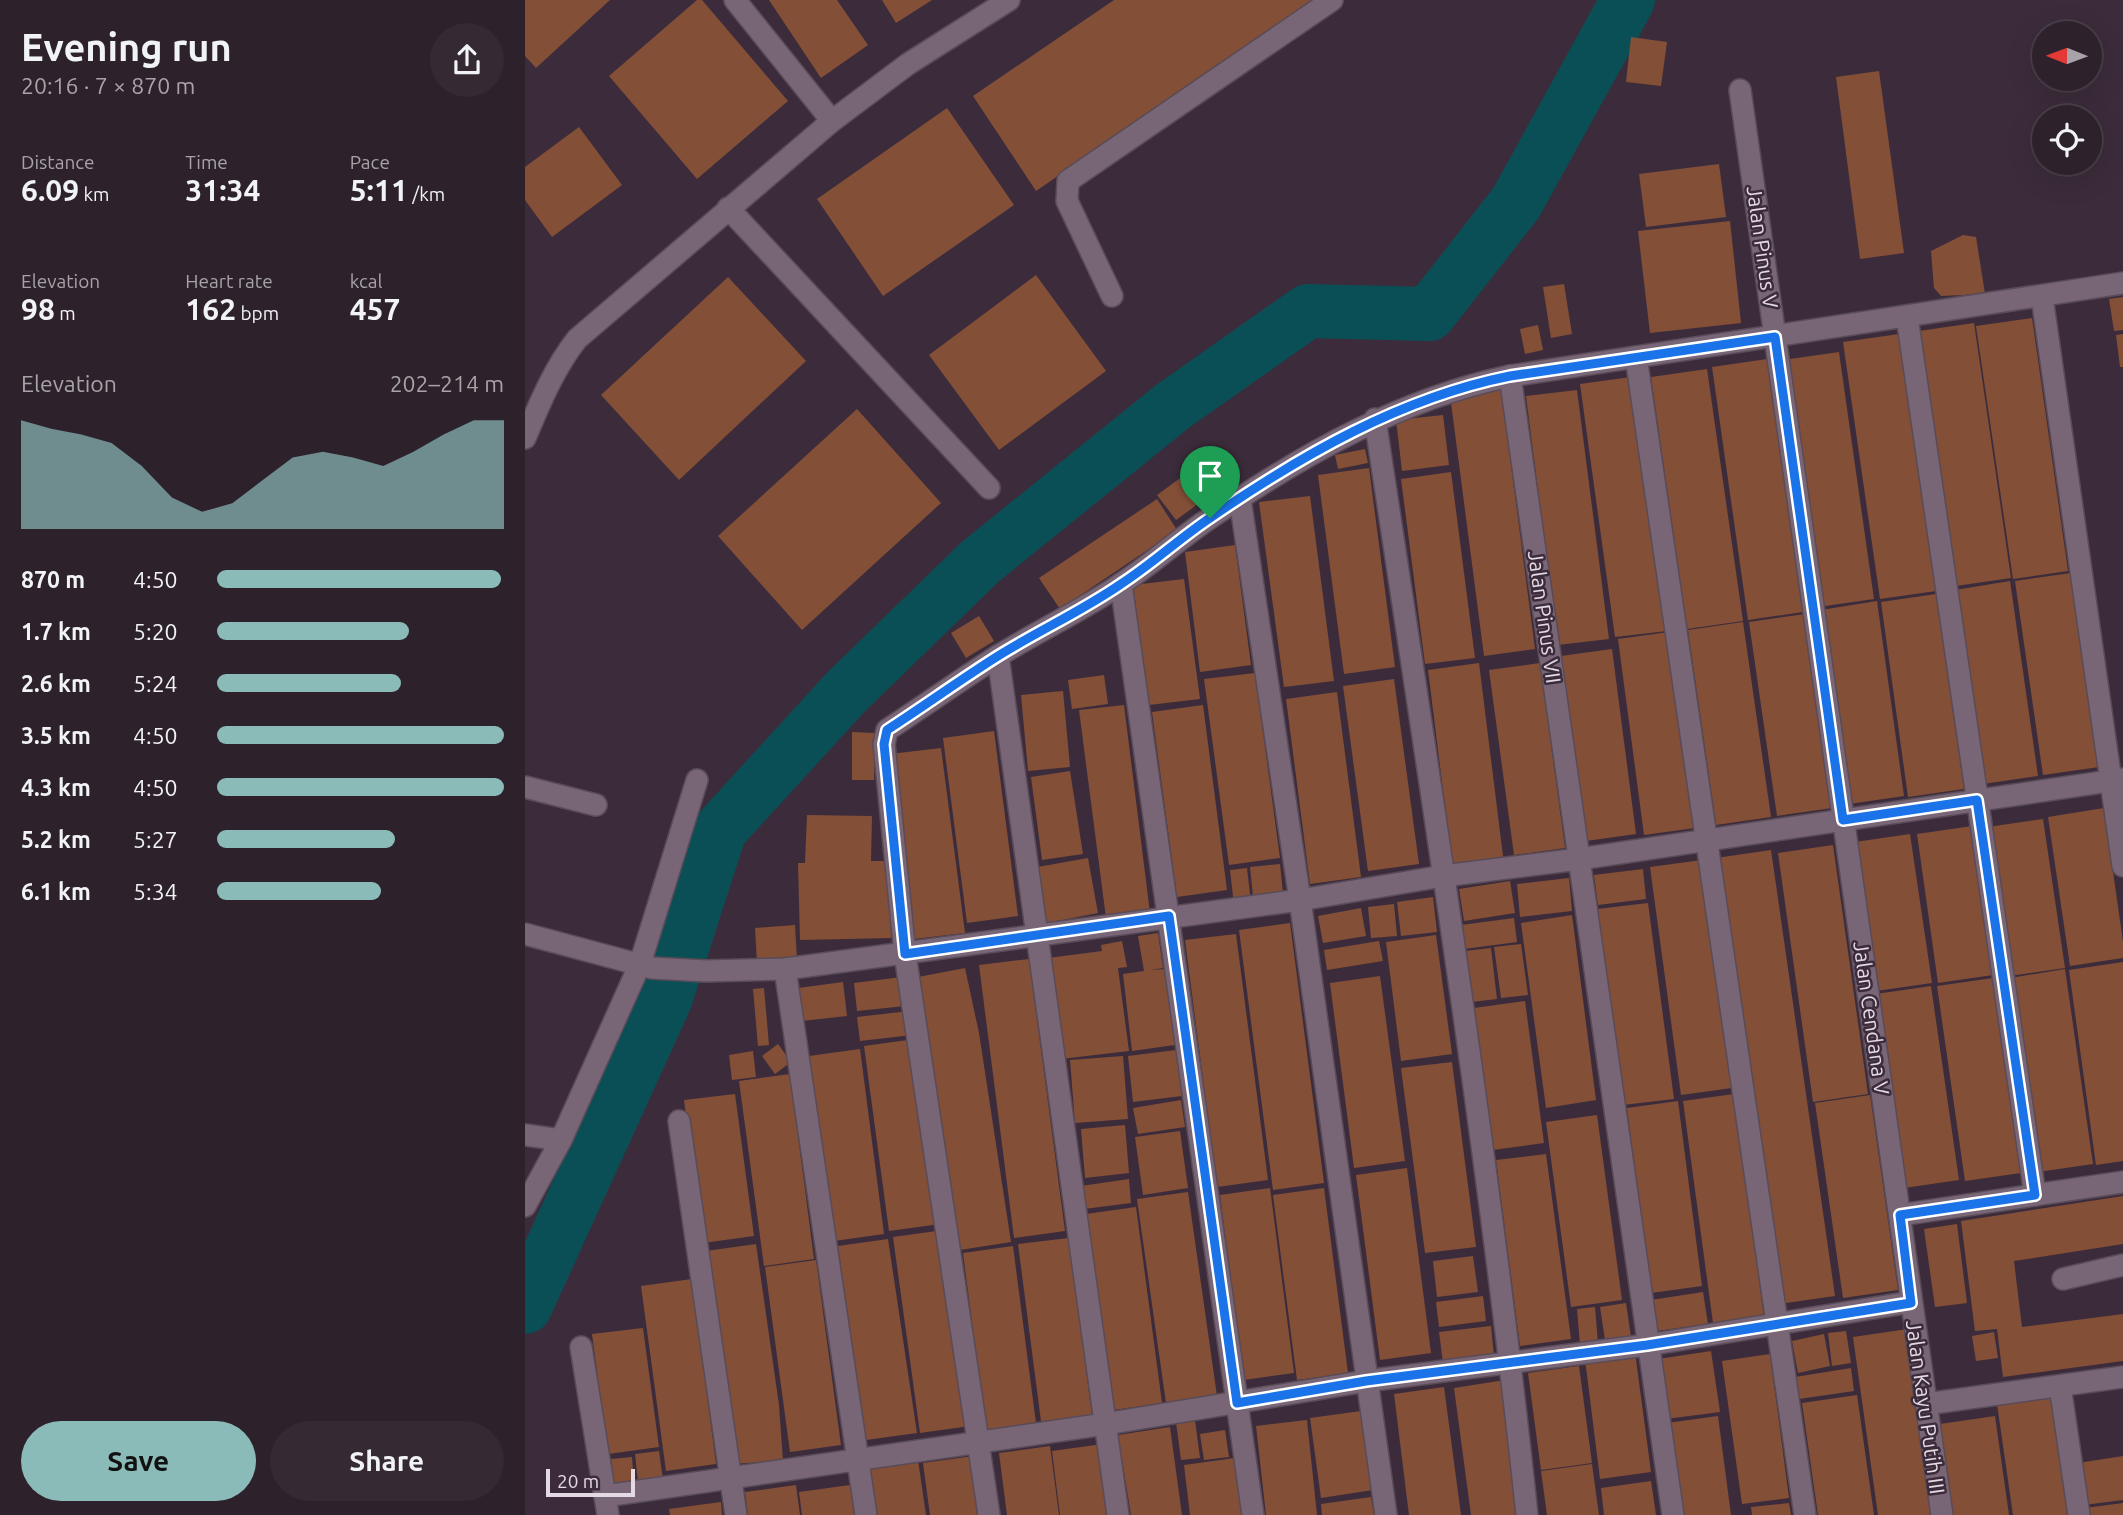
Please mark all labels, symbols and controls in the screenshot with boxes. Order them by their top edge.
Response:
north arrow [2032,21,2102,91]
map controls [2032,21,2102,175]
button: share [430,23,504,97]
text: Evening run [21,26,232,68]
text: 20:16 · 7 × 870 m [21,73,195,98]
button: locate [2032,105,2102,175]
text: Distance [21,151,95,173]
text: Time [185,151,228,173]
text: Pace [350,151,390,173]
text: 6.09 [21,173,79,207]
text: 31:34 [185,173,260,207]
text: 5:11 [350,173,408,207]
text: km [79,183,109,205]
text: /km [408,183,445,205]
street label: Jalan Pinus V [1743,184,1784,310]
text: Elevation [21,270,100,292]
text: Heart rate [185,270,273,292]
text: kcal [350,270,382,292]
text: 98 [21,292,55,326]
text: 162 [185,292,236,326]
text: 457 [350,292,400,326]
text: m [55,302,76,324]
text: bpm [236,302,279,324]
text: Elevation [21,371,117,396]
text: 202–214 m [390,371,504,396]
pin [1180,446,1240,518]
icon: arrive [1191,457,1229,495]
street label: Jalan Pinus VII [1524,549,1566,685]
text: 870 m [21,567,85,592]
text: 4:50 [133,567,178,592]
text: 1.7 km [21,619,91,644]
text: 5:20 [133,619,178,644]
text: 2.6 km [21,671,91,696]
text: 5:24 [133,671,178,696]
text: 3.5 km [21,723,91,748]
text: 4:50 [133,723,178,748]
text: 4.3 km [21,775,91,800]
text: 4:50 [133,775,178,800]
text: 5.2 km [21,827,91,852]
text: 5:27 [133,827,178,852]
text: 6.1 km [21,879,91,904]
text: 5:34 [133,879,178,904]
street label: Jalan Cendana V [1849,940,1895,1097]
street label: Jalan Kayu Putih III [1902,1318,1950,1496]
button: Save [21,1421,256,1501]
button: Share [270,1421,504,1501]
scale bar [546,1466,635,1498]
text: 20 m [557,1470,599,1492]

